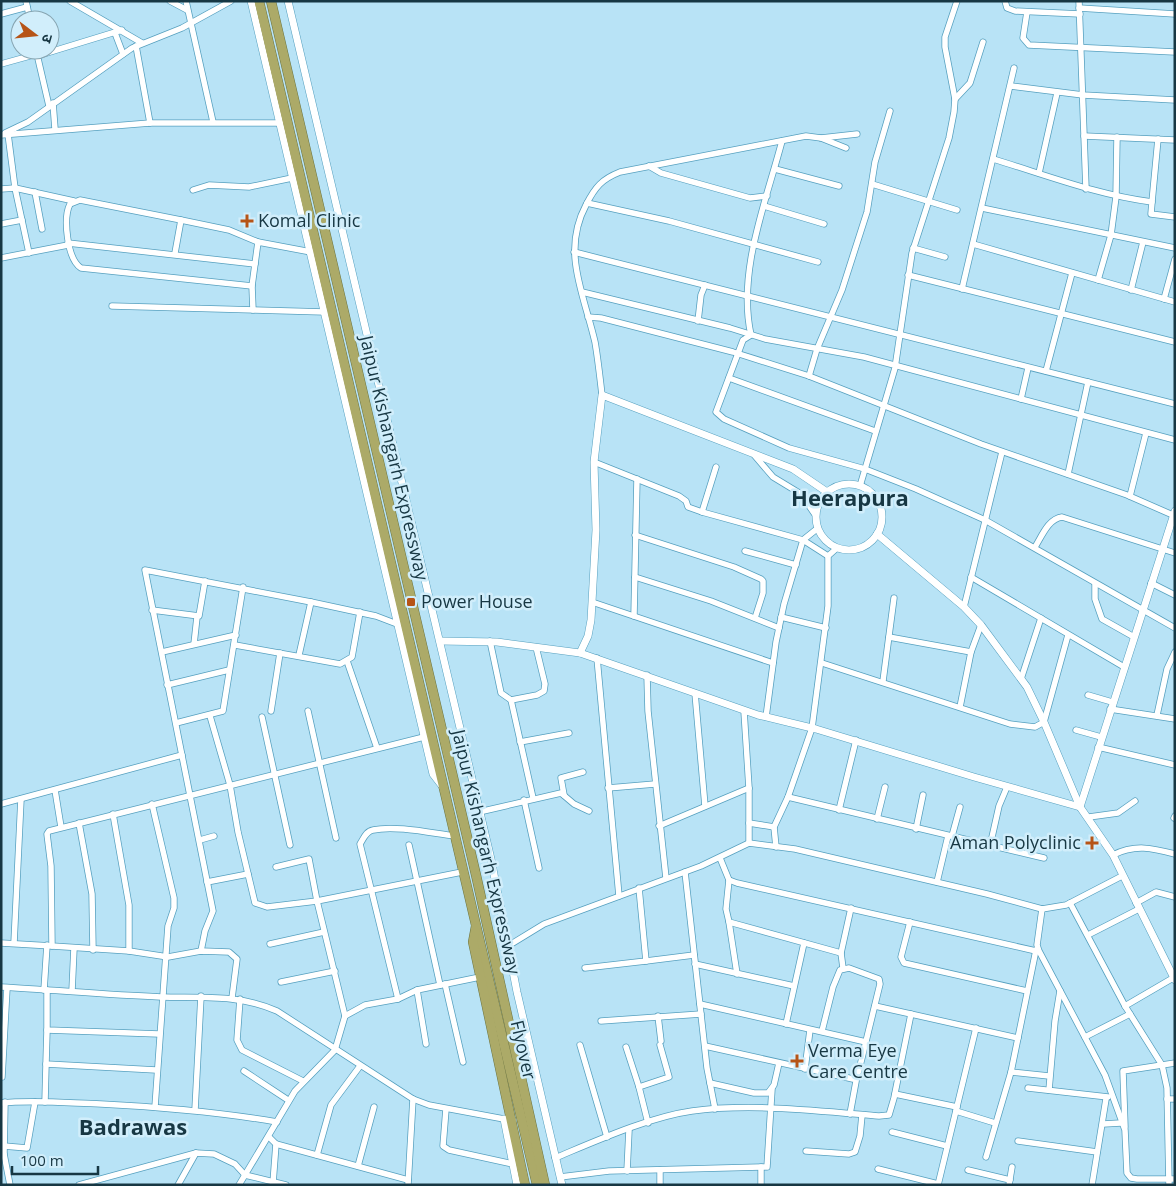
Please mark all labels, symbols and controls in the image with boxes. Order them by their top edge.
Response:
north arrow [10,10,60,60]
text: उ [37,32,58,46]
place label: Komal Clinic [258,208,361,232]
marker: Komal Clinic [240,214,254,228]
street label: Jaipur Kishangarh Expressway [355,331,435,583]
district label: Heerapura [791,482,909,512]
place label: Power House [421,589,533,613]
marker: Power House [405,596,417,608]
street label: Jaipur Kishangarh Expressway [447,725,527,977]
place label: Aman Polyclinic [950,830,1081,854]
marker: Aman Polyclinic [1085,836,1099,850]
street label: Flyover [506,1018,543,1082]
place label: Verma Eye Care Centre [808,1038,908,1083]
marker: Verma Eye Care Centre [790,1054,804,1068]
district label: Badrawas [79,1111,187,1141]
scale bar [12,1144,99,1176]
text: 100 m [20,1150,64,1170]

